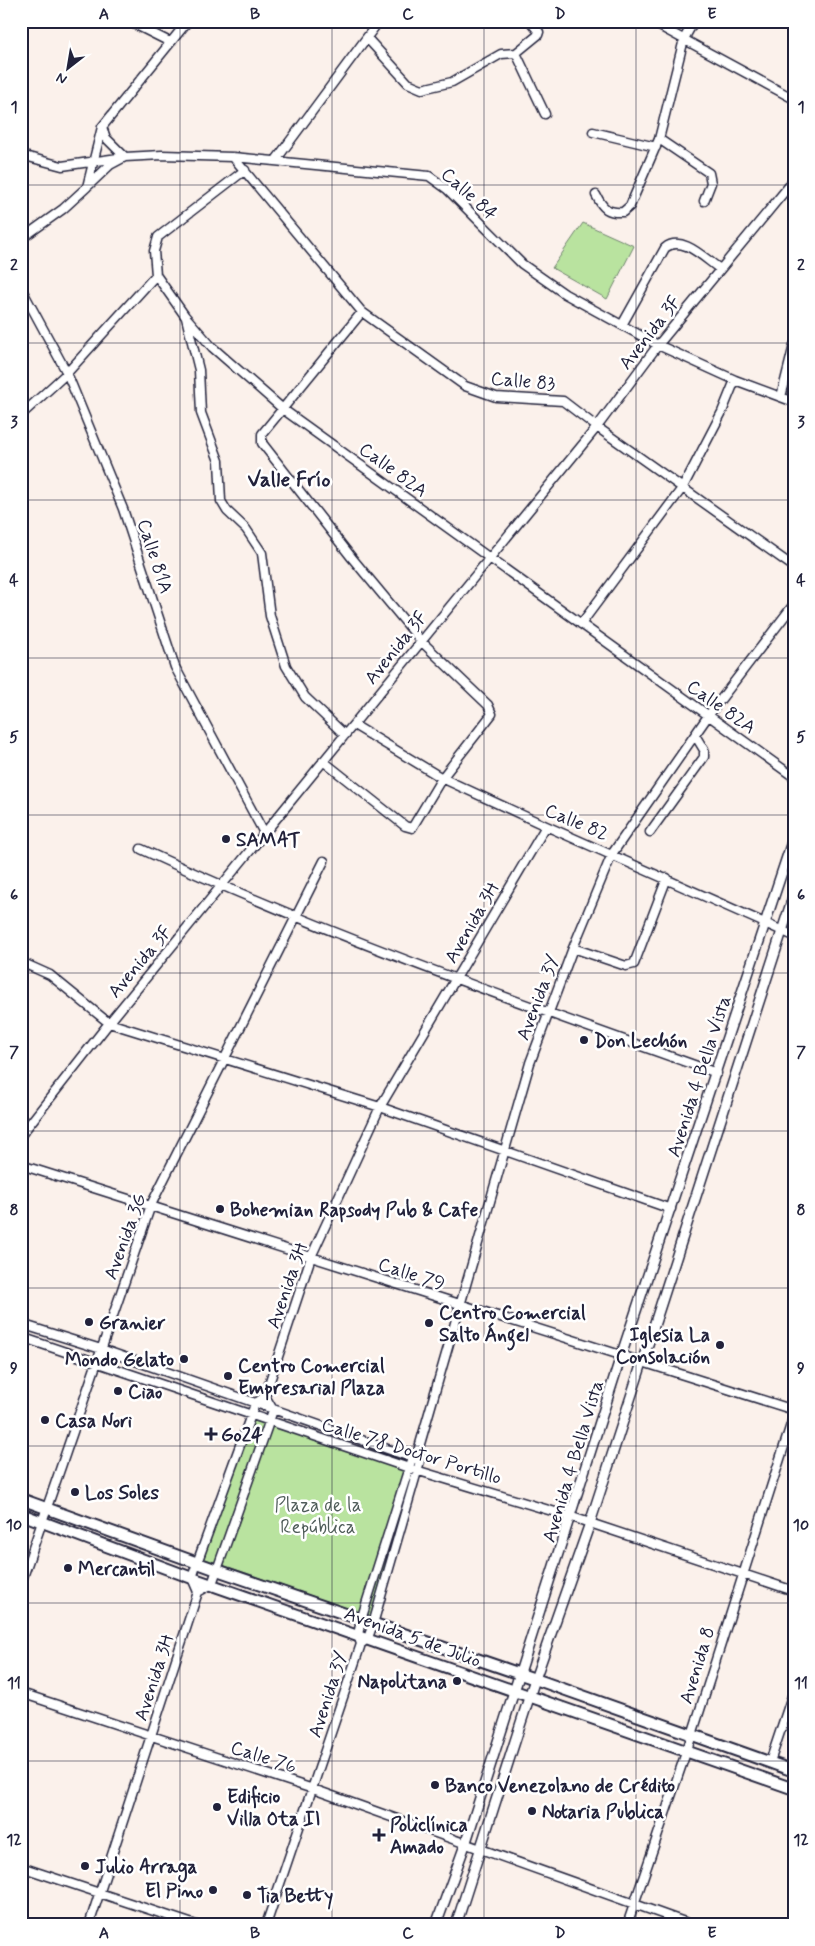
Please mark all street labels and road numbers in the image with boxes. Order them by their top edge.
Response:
street label: Calle 84 [435,162,503,226]
street label: Avenida 3F [613,291,687,375]
street label: Calle 83 [490,366,556,397]
street label: Calle 82A [354,437,432,504]
street label: Calle 81A [131,516,178,597]
street label: Avenida 3F [359,606,433,690]
street label: Calle 82A [682,674,761,740]
street label: Calle 82 [541,798,612,847]
street label: Avenida 3H [439,878,506,968]
street label: Avenida 3F [102,920,178,1004]
street label: Avenida 3Y [511,951,566,1044]
street label: Avenida 4 Bella Vista [662,992,737,1160]
street label: Avenida 3G [98,1190,153,1283]
street label: Avenida 3H [261,1239,314,1332]
street label: Calle 79 [375,1252,448,1297]
street label: Avenida 4 Bella Vista [537,1377,610,1546]
street label: Calle 78 Doctor Portillo [319,1412,505,1491]
street label: Avenida 5 de Julio [341,1601,484,1674]
street label: Avenida 8 [674,1624,721,1707]
street label: Avenida 3H [129,1631,180,1724]
street label: Avenida 3Y [303,1648,354,1741]
street label: Calle 76 [227,1735,300,1780]

